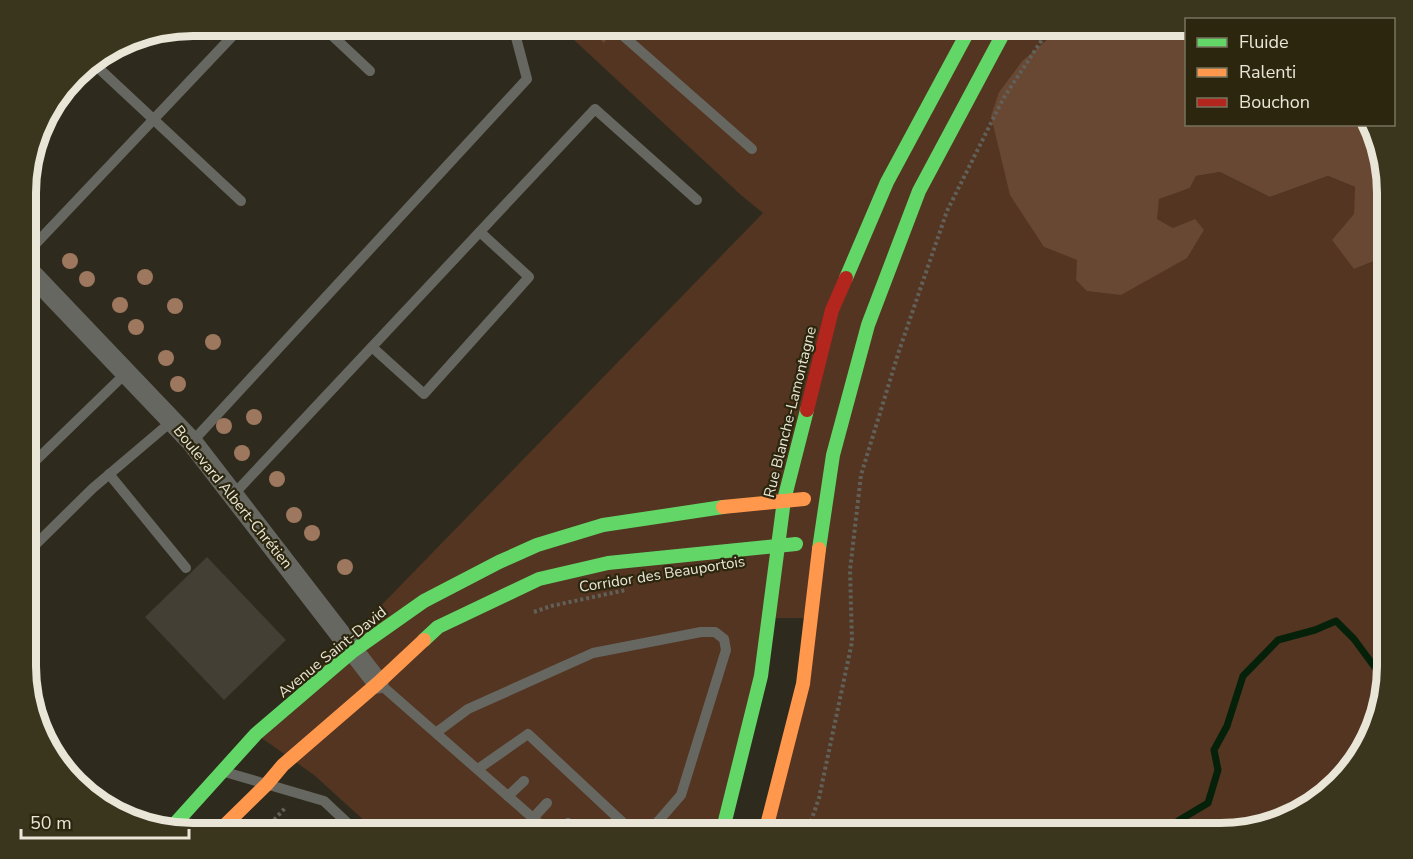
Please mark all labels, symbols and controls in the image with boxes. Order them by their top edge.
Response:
legend [1185,18,1395,126]
text: Fluide [1239,30,1289,54]
text: Ralenti [1239,60,1296,84]
text: Bouchon [1239,90,1310,114]
street label: Rue Blanche-Lamontagne [759,324,821,500]
street label: Boulevard Albert-Chrétien [169,421,297,573]
street label: Corridor des Beauportois [578,551,746,597]
street label: Avenue Saint-David [273,602,391,702]
scale bar [21,802,189,840]
text: 50 m [30,811,72,835]

